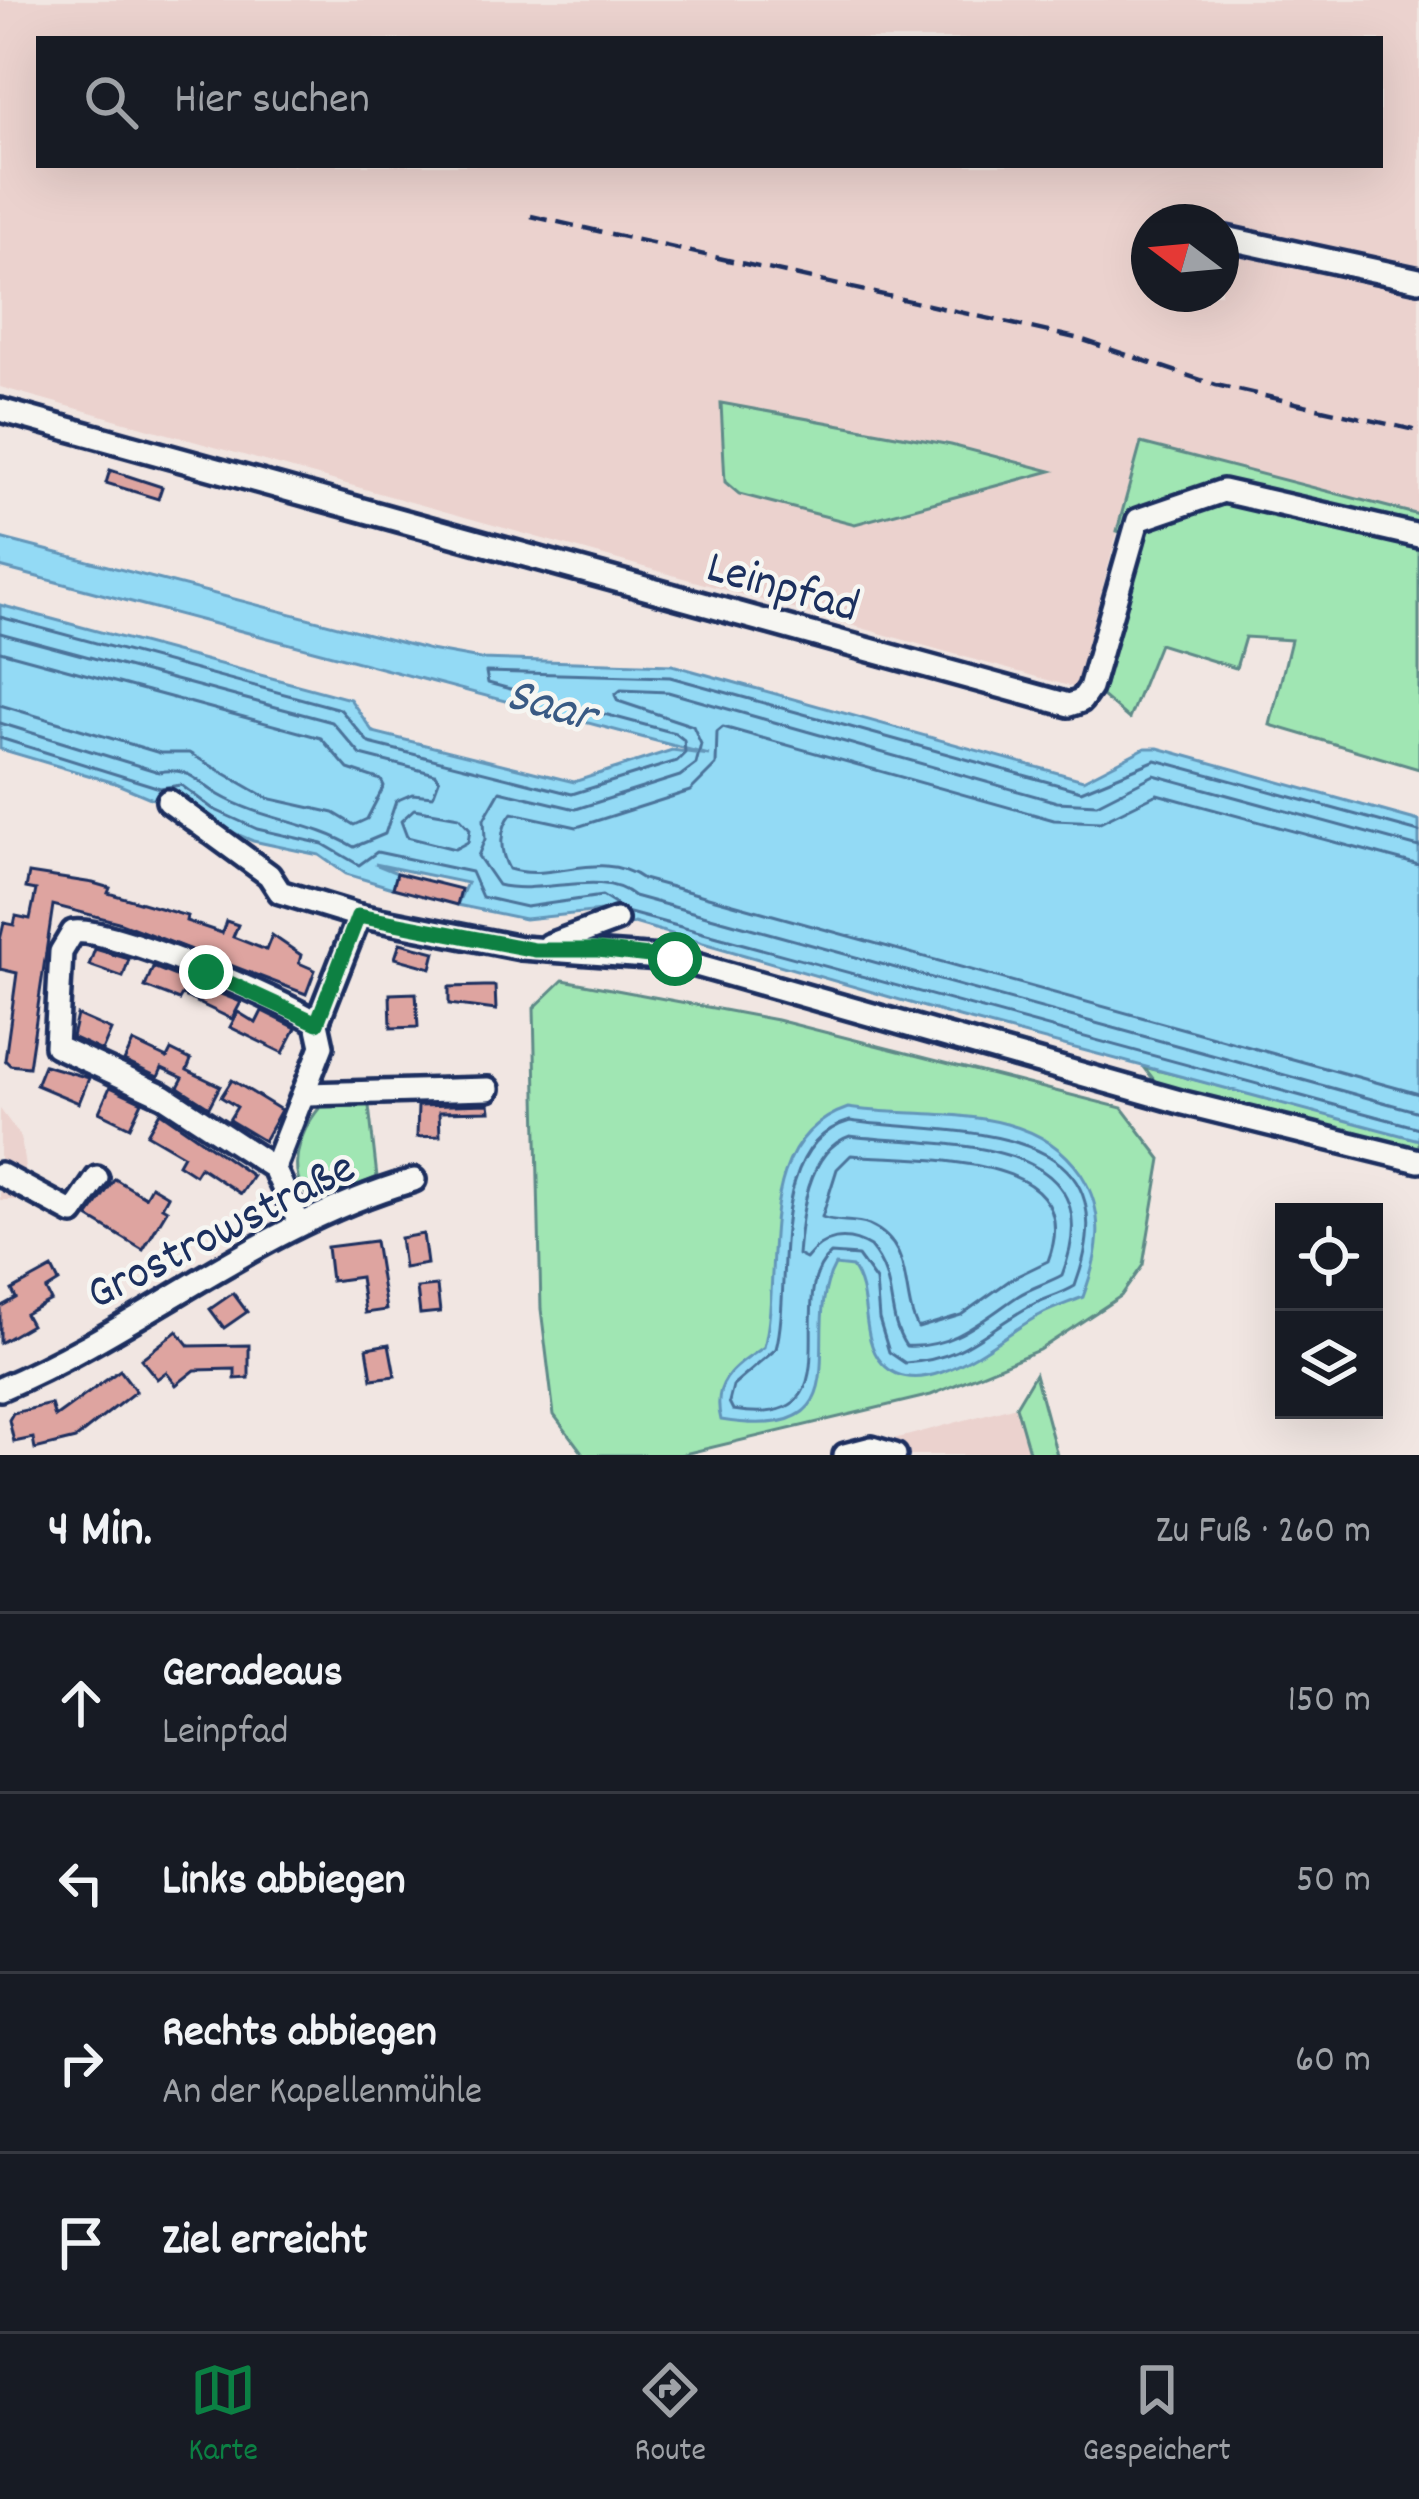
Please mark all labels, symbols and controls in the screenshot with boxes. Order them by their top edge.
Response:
search box [36,36,1383,168]
icon: search [78,69,144,135]
text: Hier suchen [174,70,370,134]
north arrow [1131,204,1239,312]
street label: Leinpfad [698,536,866,645]
water label: Saar [497,662,607,757]
route start [648,932,702,986]
route end [179,945,233,999]
street label: Grostrowstraße [76,1136,369,1331]
map controls [1275,1203,1383,1419]
button: locate [1275,1203,1383,1311]
button: layers [1275,1311,1383,1419]
text: 4 Min. [48,1497,152,1569]
text: Zu Fuß · 260 m [1155,1506,1371,1561]
text: Geradeaus [162,1643,343,1707]
icon: ahead [48,1670,114,1736]
text: 150 m [1287,1675,1371,1730]
text: Leinpfad [162,1707,289,1762]
icon: left [48,1850,114,1916]
text: Links abbiegen [162,1851,406,1915]
text: 50 m [1296,1855,1371,1910]
text: Rechts abbiegen [162,2003,437,2067]
icon: right [48,2030,114,2096]
text: 60 m [1295,2035,1371,2090]
text: An der Kapellenmühle [162,2067,482,2122]
icon: arrive [48,2210,114,2276]
text: Ziel erreicht [162,2211,367,2275]
tab: Karte [188,2357,258,2476]
tab: Route [634,2357,706,2476]
tab: Gespeichert [1083,2357,1231,2476]

